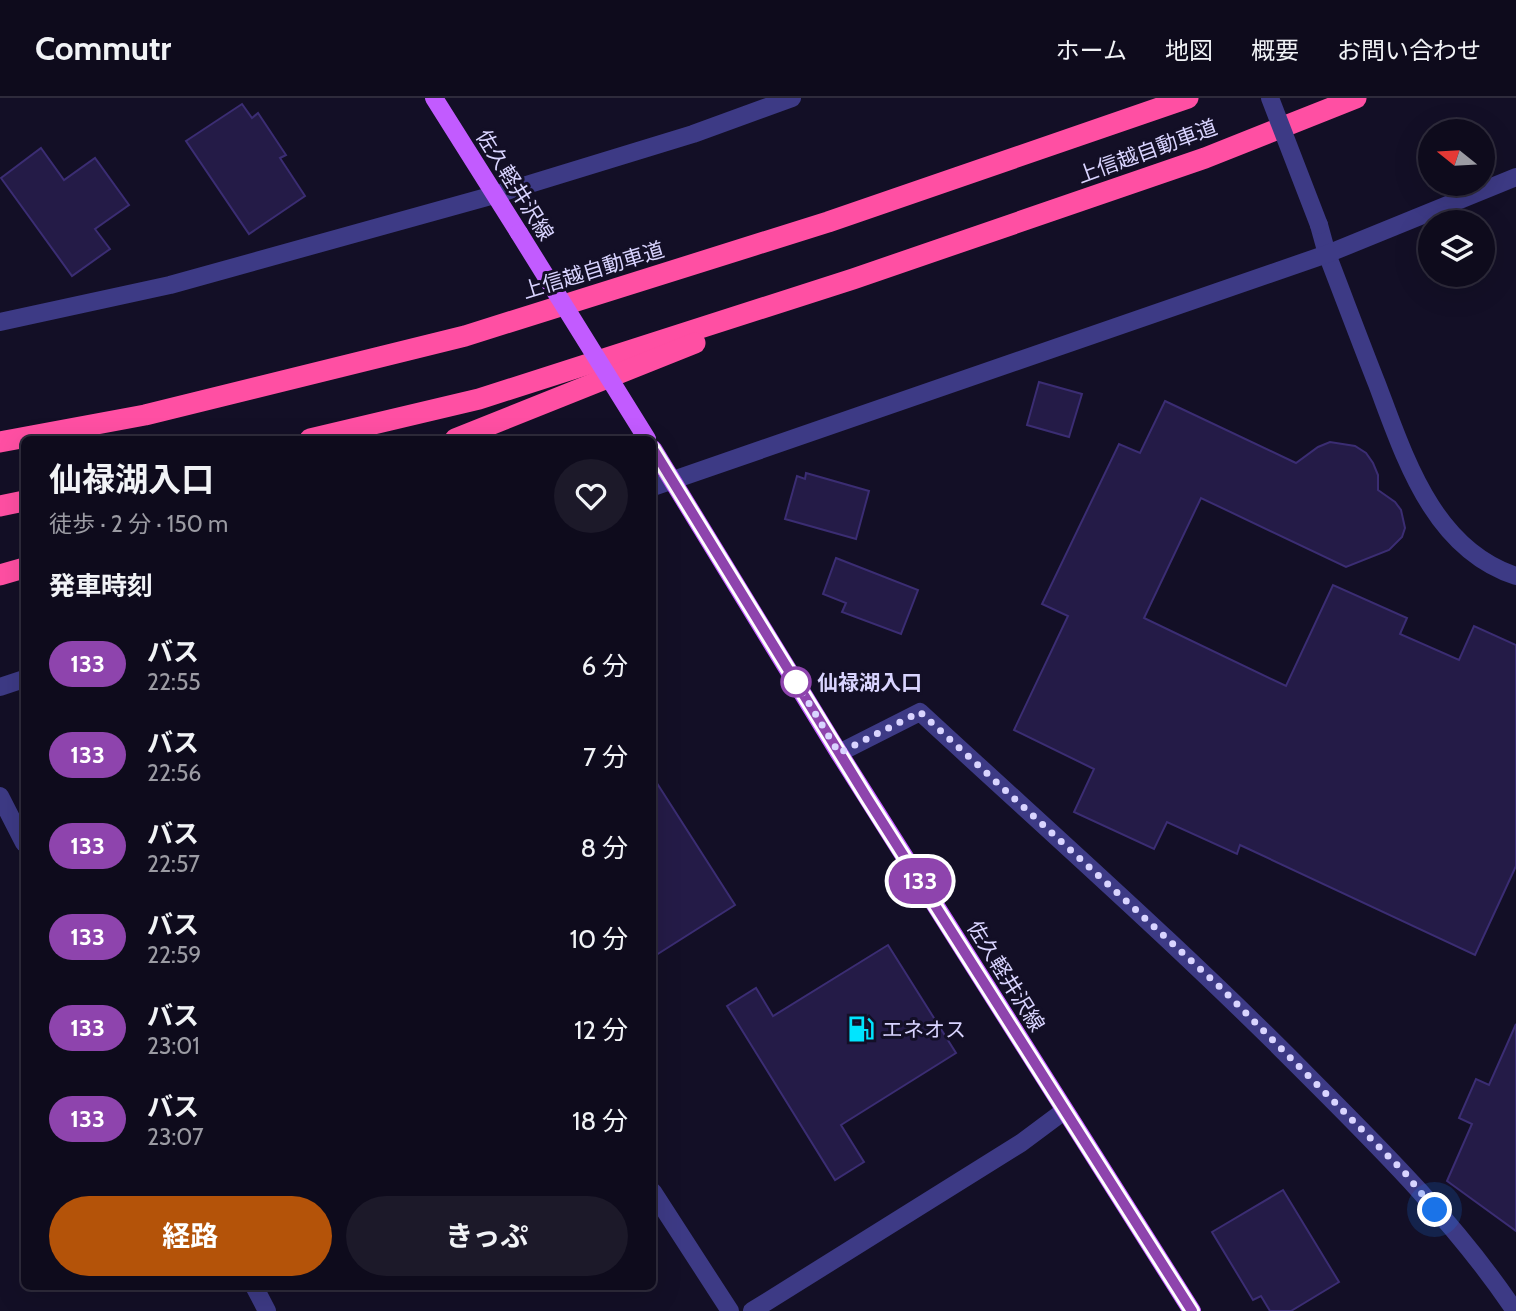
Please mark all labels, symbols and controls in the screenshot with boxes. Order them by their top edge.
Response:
text: Commutr [35,28,171,68]
text: ホーム [1056,36,1127,65]
text: 地図 [1165,36,1213,65]
text: 概要 [1251,36,1299,65]
text: お問い合わせ [1337,36,1481,65]
street label: 上信越自動車道 [1074,114,1220,188]
north arrow [1418,119,1494,196]
map controls [1418,119,1495,287]
street label: 佐久軽井沢線 [471,125,559,245]
button: layers [1418,210,1495,287]
street label: 上信越自動車道 [519,237,667,303]
text: 仙禄湖入口 [49,459,214,499]
button: heart [554,459,628,533]
text: 徒歩 · 2 分 · 150 m [49,510,228,538]
text: 発車時刻 [49,570,153,602]
text: バス [147,636,199,668]
text: 133 [70,649,105,678]
text: 6 分 [581,650,628,682]
marker: 仙禄湖入口 [781,667,811,697]
text: 22:55 [147,668,201,696]
place label: 仙禄湖入口 [817,670,922,695]
text: バス [147,727,199,759]
text: 133 [70,740,105,769]
text: 7 分 [583,741,628,773]
text: 22:56 [147,759,201,787]
text: バス [147,818,199,850]
text: 133 [70,831,105,860]
text: 8 分 [580,832,628,864]
text: 22:57 [147,850,200,878]
line badge: 133 [880,858,960,904]
text: 133 [903,866,937,895]
text: バス [147,909,199,941]
street label: 佐久軽井沢線 [962,916,1050,1036]
text: 133 [70,922,105,951]
text: 10 分 [570,923,628,955]
text: 22:59 [147,941,201,969]
text: バス [147,1000,199,1032]
text: 133 [70,1013,105,1042]
text: 12 分 [574,1014,628,1046]
fuel station icon: エネオス [846,1014,876,1044]
place label: エネオス [882,1017,966,1042]
text: 23:01 [147,1032,200,1060]
text: バス [147,1091,199,1123]
text: 133 [70,1104,105,1133]
text: 18 分 [572,1105,628,1137]
text: 23:07 [147,1123,204,1151]
your location [1417,1192,1452,1227]
button: 経路 [49,1196,332,1276]
button: きっぷ [346,1196,628,1276]

